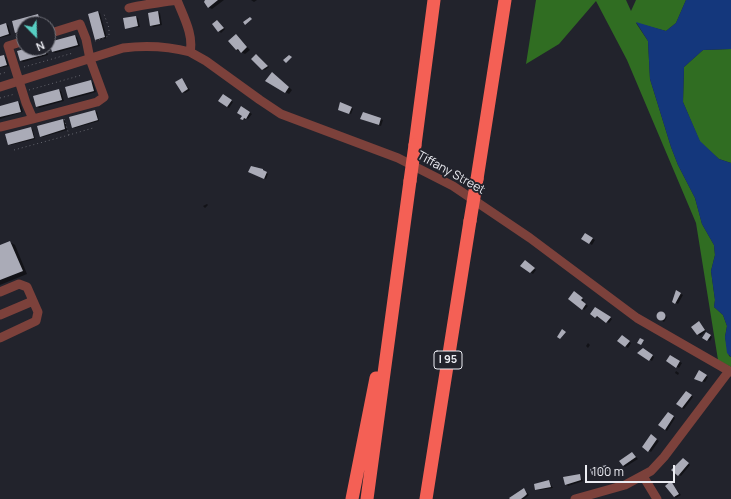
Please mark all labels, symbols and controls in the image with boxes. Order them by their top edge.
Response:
north arrow [16,16,56,56]
text: N [34,38,47,55]
street label: Tiffany Street [415,148,487,198]
road number: I 95 [434,351,462,369]
scale bar [587,457,677,483]
text: 100 m [592,463,624,480]

